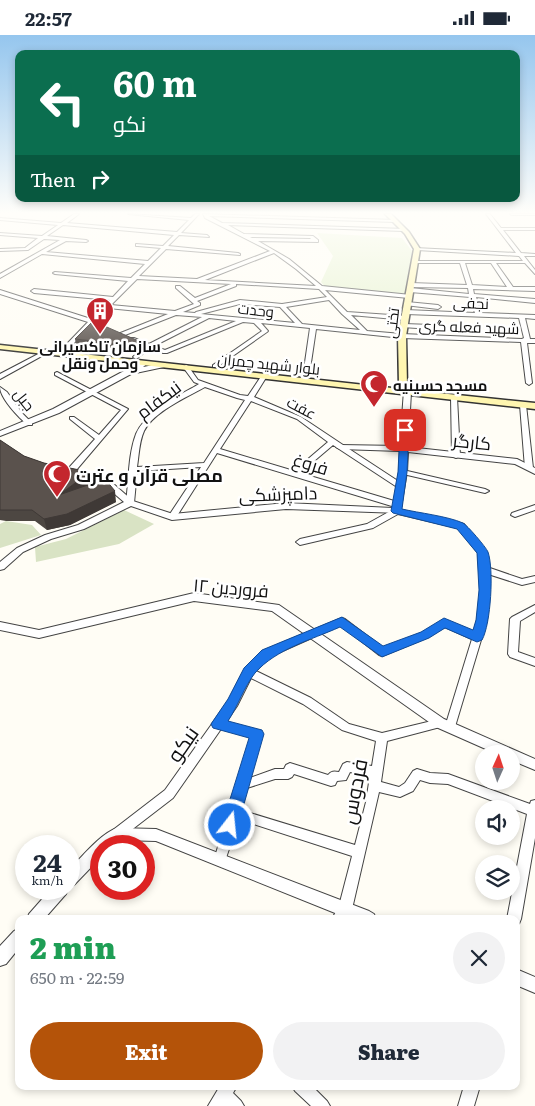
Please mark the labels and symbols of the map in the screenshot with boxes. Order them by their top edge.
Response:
street label: نجفی [453,290,489,314]
building icon: سازمان تاکسیرانی وحمل ونقل [85,296,115,335]
street label: وحدت [237,296,275,322]
street label: تختی [378,306,404,340]
street label: شهید فعله گری [418,313,520,339]
place label: سازمان تاکسیرانی وحمل ونقل [39,334,161,374]
street label: بلوار شهید چمران [217,346,321,380]
mosque icon: مسجد حسینیه [359,369,389,408]
street label: نیکفام [130,373,186,425]
place label: مسجد حسینیه [393,373,488,396]
street label: جبل [9,383,41,415]
street label: عفت [283,390,321,424]
pin [384,409,426,451]
street label: کارگر [450,425,493,456]
street label: فروغ [290,445,332,481]
mosque icon: مصلی قرآن و عترت [42,459,72,498]
place label: مصلی قرآن و عترت [76,461,223,488]
street label: دامپزشکی [238,478,318,508]
street label: ۱۲ فروردین [192,570,270,604]
street label: نیکو [157,719,205,767]
north arrow [475,745,520,790]
street label: فردوس [330,756,374,826]
position arrow [203,798,255,850]
speed limit sign: 30 [90,835,155,900]

